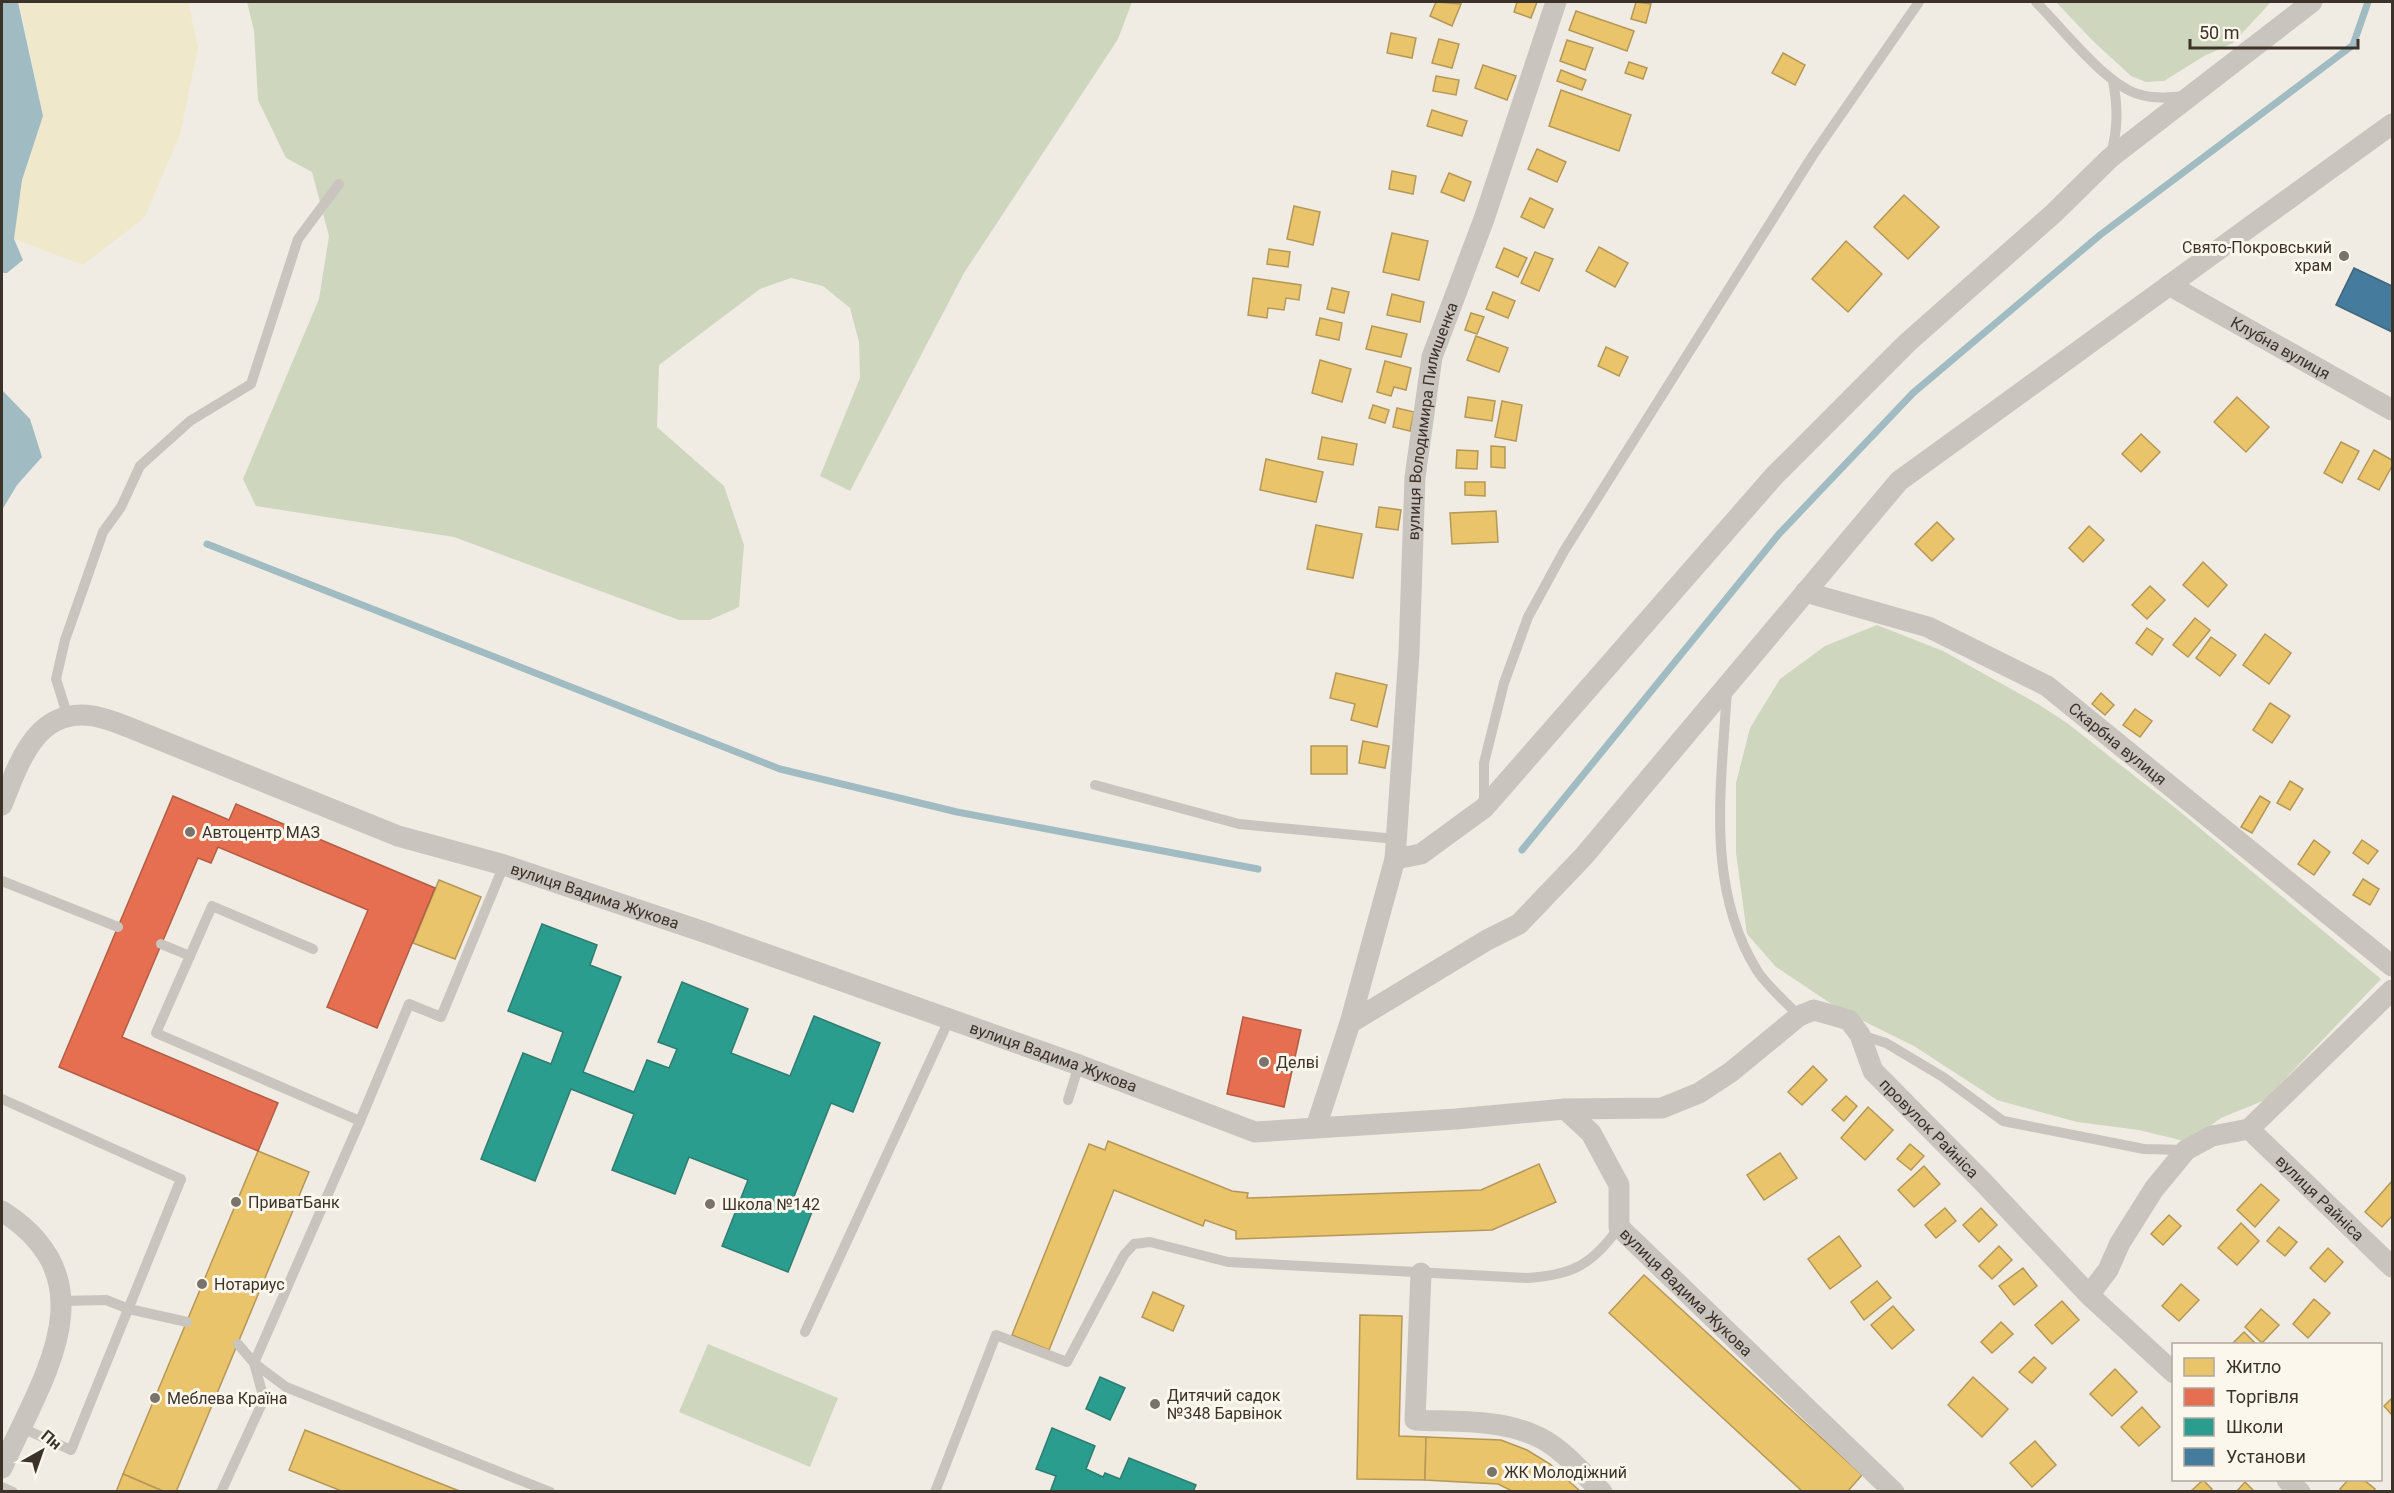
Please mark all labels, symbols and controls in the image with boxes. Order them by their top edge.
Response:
scale bar [2190,12,2358,50]
text: 50 m [2199,22,2239,43]
place label: Свято-Покровський храм [2182,238,2332,275]
marker: Свято-Покровський храм [2337,249,2351,263]
street label: вулиця Володимира Пилишенка [1404,299,1462,541]
street label: Клубна вулиця [2227,313,2333,383]
street label: Скарбна вулиця [2065,699,2170,789]
place label: Автоцентр МАЗ [202,823,320,842]
marker: Автоцентр МАЗ [183,825,197,839]
street label: вулиця Вадима Жукова [508,859,682,933]
street label: вулиця Вадима Жукова [967,1018,1140,1096]
place label: Делві [1276,1053,1319,1072]
marker: Делві [1257,1055,1271,1069]
street label: провулок Райніса [1876,1075,1983,1182]
street label: вулиця Райніса [2272,1151,2368,1245]
place label: ПриватБанк [248,1193,340,1212]
marker: ПриватБанк [229,1195,243,1209]
place label: Школа №142 [722,1195,820,1214]
marker: Школа №142 [703,1197,717,1211]
street label: вулиця Вадима Жукова [1616,1224,1756,1360]
place label: Нотариус [214,1275,285,1294]
marker: Нотариус [195,1277,209,1291]
legend [2172,1343,2382,1481]
text: Житло [2226,1356,2281,1377]
place label: Дитячий садок №348 Барвінок [1167,1386,1283,1423]
text: Торгівля [2226,1386,2299,1407]
place label: Меблева Країна [167,1389,288,1408]
marker: Меблева Країна [148,1391,162,1405]
marker: Дитячий садок №348 Барвінок [1148,1397,1162,1411]
text: Школи [2226,1416,2283,1437]
north arrow [12,1421,72,1481]
text: Пн [37,1426,65,1454]
text: Установи [2226,1446,2306,1467]
place label: ЖК Молодіжний [1504,1463,1627,1482]
marker: ЖК Молодіжний [1485,1465,1499,1479]

